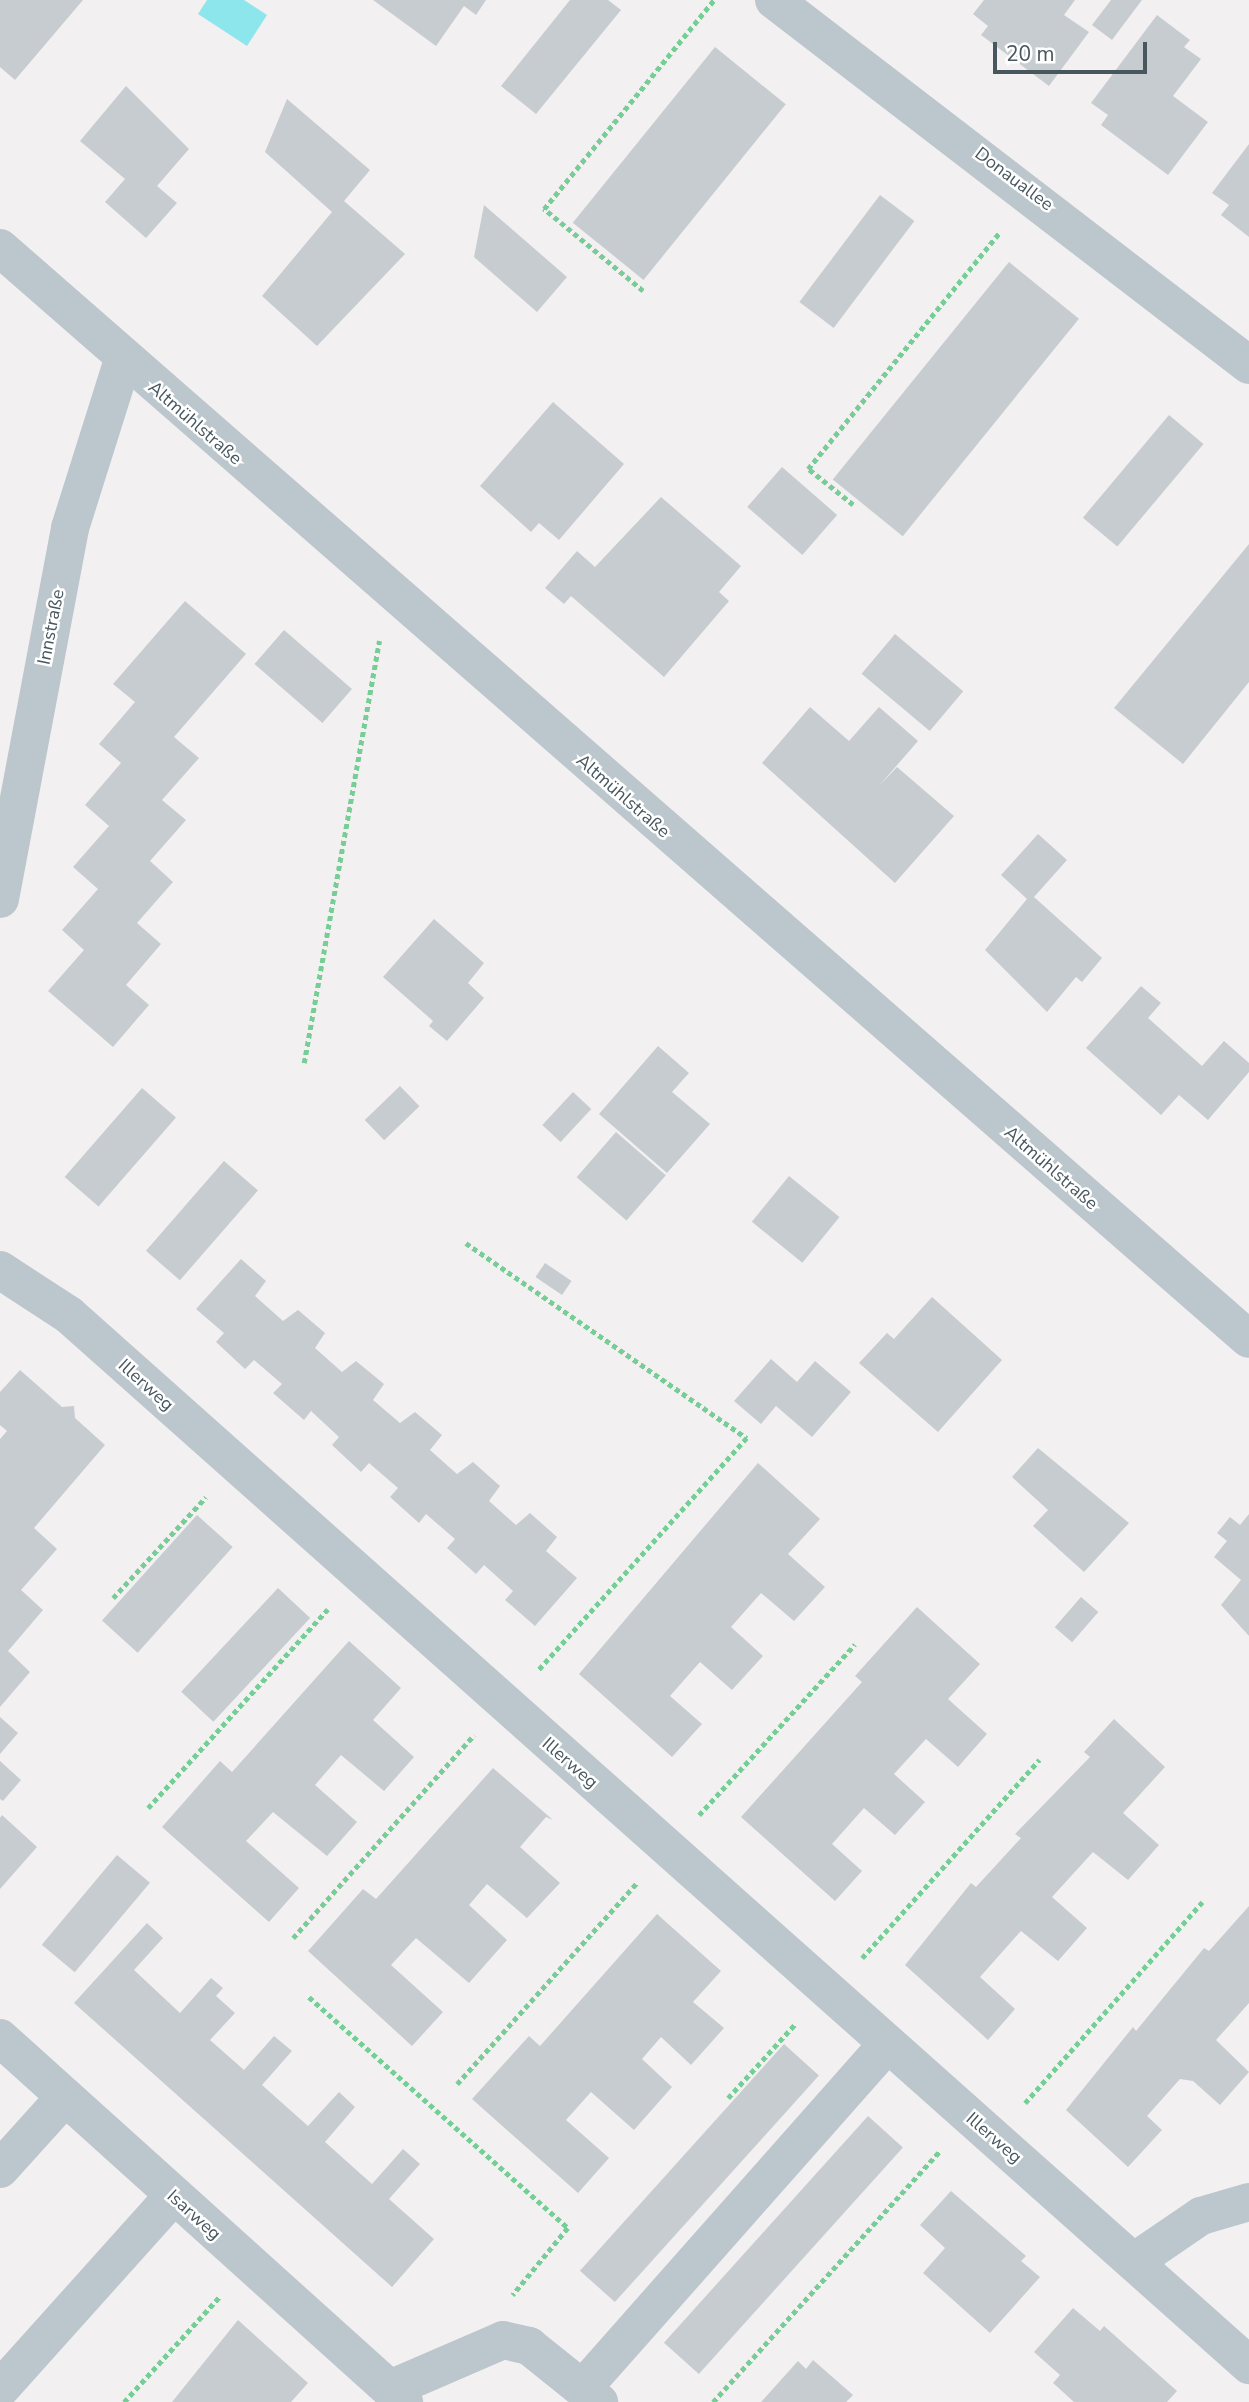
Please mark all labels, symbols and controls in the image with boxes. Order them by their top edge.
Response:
scale bar [997,28,1151,72]
text: 20 m [1006,40,1055,68]
street label: Donauallee [971,143,1057,215]
street label: Altmühlstraße [144,376,246,470]
street label: Innstraße [33,587,69,667]
street label: Altmühlstraße [572,749,674,843]
street label: Altmühlstraße [1000,1121,1102,1215]
street label: Illerweg [114,1355,178,1415]
street label: Illerweg [538,1733,602,1793]
street label: Illerweg [962,2108,1026,2168]
street label: Isarweg [163,2185,225,2245]

